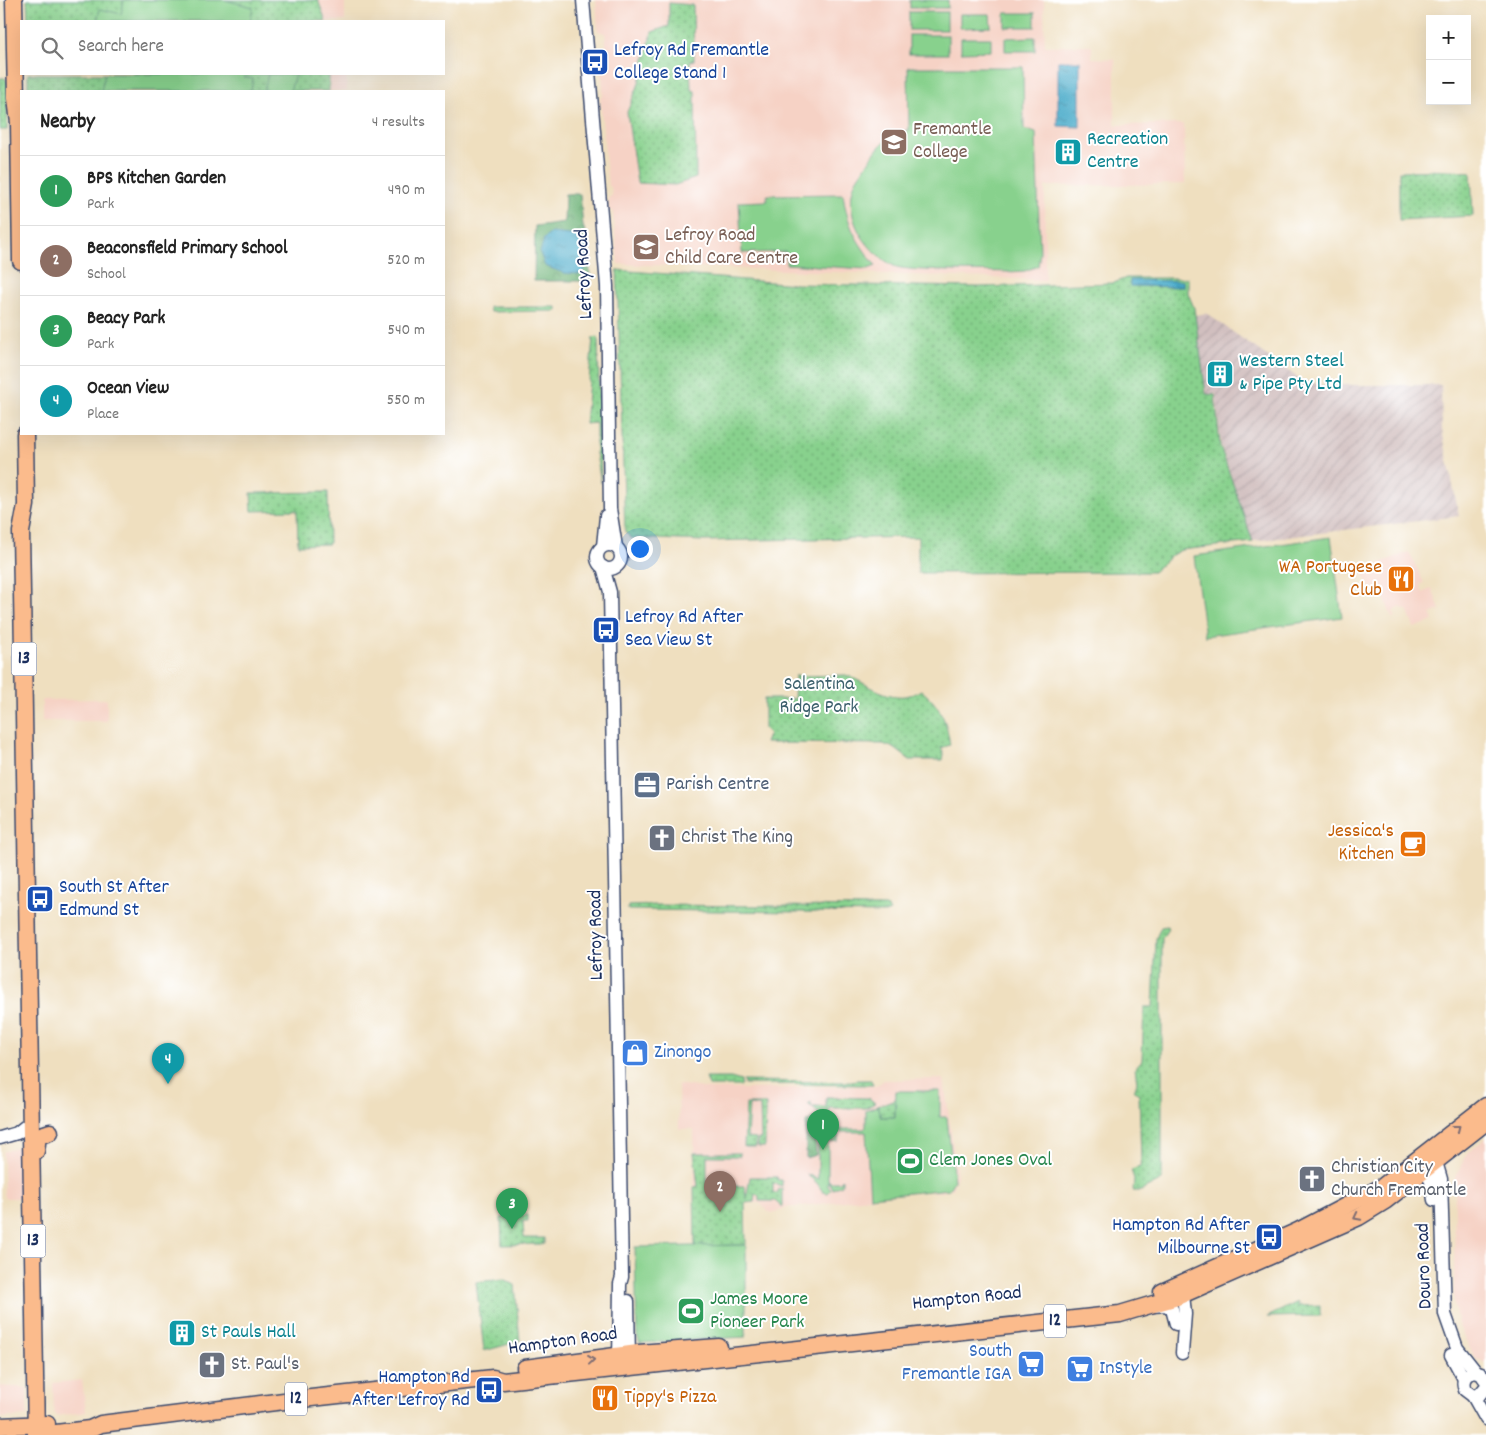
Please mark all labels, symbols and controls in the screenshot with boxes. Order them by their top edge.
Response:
map controls [1426,15,1471,105]
button: + [1426,15,1471,60]
search box [20,20,445,75]
icon: search [38,34,66,62]
text: Search here [78,34,164,61]
place label: Lefroy Rd Fremantle College Stand 1 [614,37,769,88]
bus stop icon: Lefroy Rd Fremantle College Stand 1 [580,47,610,77]
button: − [1426,60,1471,105]
text: Nearby [40,108,95,138]
text: 4 results [372,111,425,134]
place label: Fremantle College [913,116,992,167]
place label: Recreation Centre [1087,126,1168,177]
school or university icon: Fremantle College [879,127,909,157]
building icon: Recreation Centre [1053,137,1083,167]
text: BPS Kitchen Garden [87,166,226,193]
text: 1 [54,179,58,202]
text: 490 m [388,179,425,202]
text: Park [87,193,114,216]
place label: Lefroy Road Child Care Centre [665,222,798,273]
street label: Lefroy Road [569,228,601,320]
school or university icon: Lefroy Road Child Care Centre [631,232,661,262]
text: Beaconsfield Primary School [87,236,287,263]
text: 2 [53,249,60,272]
text: 520 m [387,249,425,272]
text: School [87,263,126,286]
text: Beacy Park [87,306,165,333]
text: 3 [52,319,60,342]
text: 540 m [388,319,425,342]
text: Park [87,333,114,356]
place label: Western Steel & Pipe Pty Ltd [1239,348,1344,399]
building icon: Western Steel & Pipe Pty Ltd [1205,359,1235,389]
text: Ocean View [87,376,169,403]
text: 4 [53,389,59,412]
text: 550 m [387,389,425,412]
text: Place [87,403,119,426]
your location [627,536,653,562]
place label: WA Portugese Club [1279,554,1382,605]
restaurant icon: WA Portugese Club [1386,564,1416,594]
place label: Lefroy Rd After Sea View St [625,604,744,655]
bus stop icon: Lefroy Rd After Sea View St [591,615,621,645]
road number: 13 [12,642,36,676]
park label: Salentina Ridge Park [780,671,859,722]
office icon: Parish Centre [632,770,662,800]
place label: Parish Centre [666,771,769,799]
place label: Jessica's Kitchen [1328,818,1394,869]
church icon: Christ The King [647,823,677,853]
place label: Christ The King [681,824,793,852]
cafe icon: Jessica's Kitchen [1398,829,1428,859]
place label: South St After Edmund St [59,874,169,925]
bus stop icon: South St After Edmund St [25,884,55,914]
street label: Lefroy Road [582,890,612,980]
shop icon: Zinongo [620,1038,650,1068]
place label: Zinongo [654,1039,712,1067]
pin: 4 [152,1043,184,1084]
pin: 1 [807,1109,839,1150]
one-way arrow [1451,1126,1460,1134]
sports icon: Clem Jones Oval [895,1146,925,1176]
place label: Clem Jones Oval [929,1147,1052,1175]
place label: Christian City Church Fremantle [1331,1154,1466,1205]
church icon: Christian City Church Fremantle [1297,1164,1327,1194]
pin: 2 [704,1171,736,1212]
pin: 3 [496,1188,528,1229]
one-way arrow [1353,1211,1362,1221]
place label: Hampton Rd After Milbourne St [1112,1212,1251,1263]
bus stop icon: Hampton Rd After Milbourne St [1254,1222,1284,1252]
street label: Douro Road [1410,1222,1440,1310]
road number: 13 [20,1224,46,1258]
street label: Hampton Road [911,1279,1023,1319]
place label: James Moore Pioneer Park [710,1286,808,1337]
sports icon: James Moore Pioneer Park [676,1296,706,1326]
road number: 12 [1044,1304,1066,1338]
building icon: St Pauls Hall [167,1318,197,1348]
place label: St Pauls Hall [201,1319,296,1347]
street label: Hampton Road [507,1320,619,1364]
place label: South Fremantle IGA [902,1338,1012,1389]
supermarket icon: South Fremantle IGA [1016,1349,1046,1379]
church icon: St. Paul's [197,1350,227,1380]
place label: St. Paul's [231,1351,299,1379]
supermarket icon: InStyle [1065,1354,1095,1384]
one-way arrow [587,1355,595,1366]
place label: InStyle [1099,1355,1153,1383]
place label: Hampton Rd After Lefroy Rd [352,1364,470,1415]
bus stop icon: Hampton Rd After Lefroy Rd [474,1375,504,1405]
road number: 12 [285,1382,307,1416]
restaurant icon: Tippy's Pizza [590,1383,620,1413]
place label: Tippy's Pizza [624,1384,717,1412]

